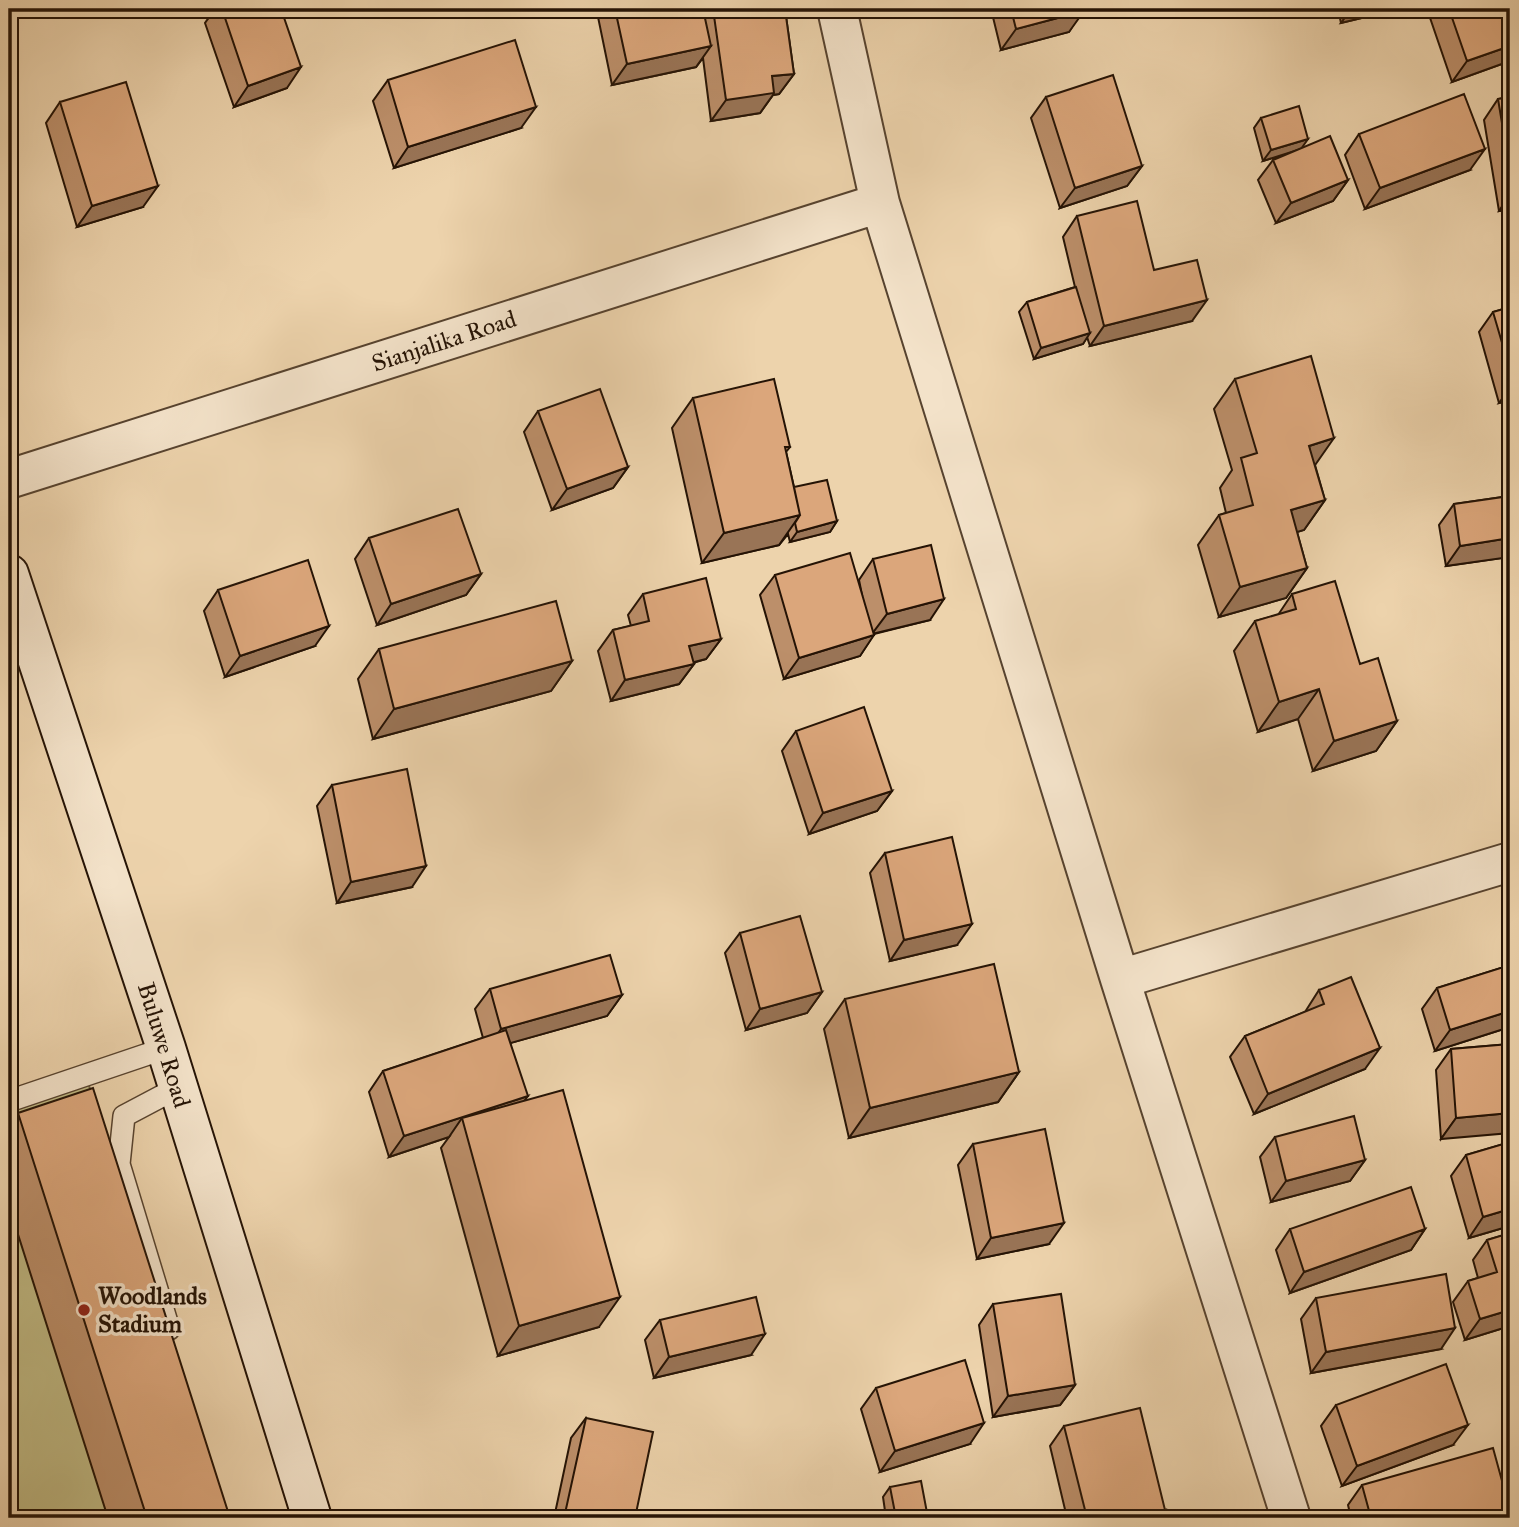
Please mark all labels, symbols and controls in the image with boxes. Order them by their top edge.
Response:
street label: Sianjalika Road [368,304,520,378]
street label: Buluwe Road [131,979,197,1111]
place label: Woodlands Stadium [98,1281,207,1339]
marker: Woodlands Stadium [76,1302,92,1318]

